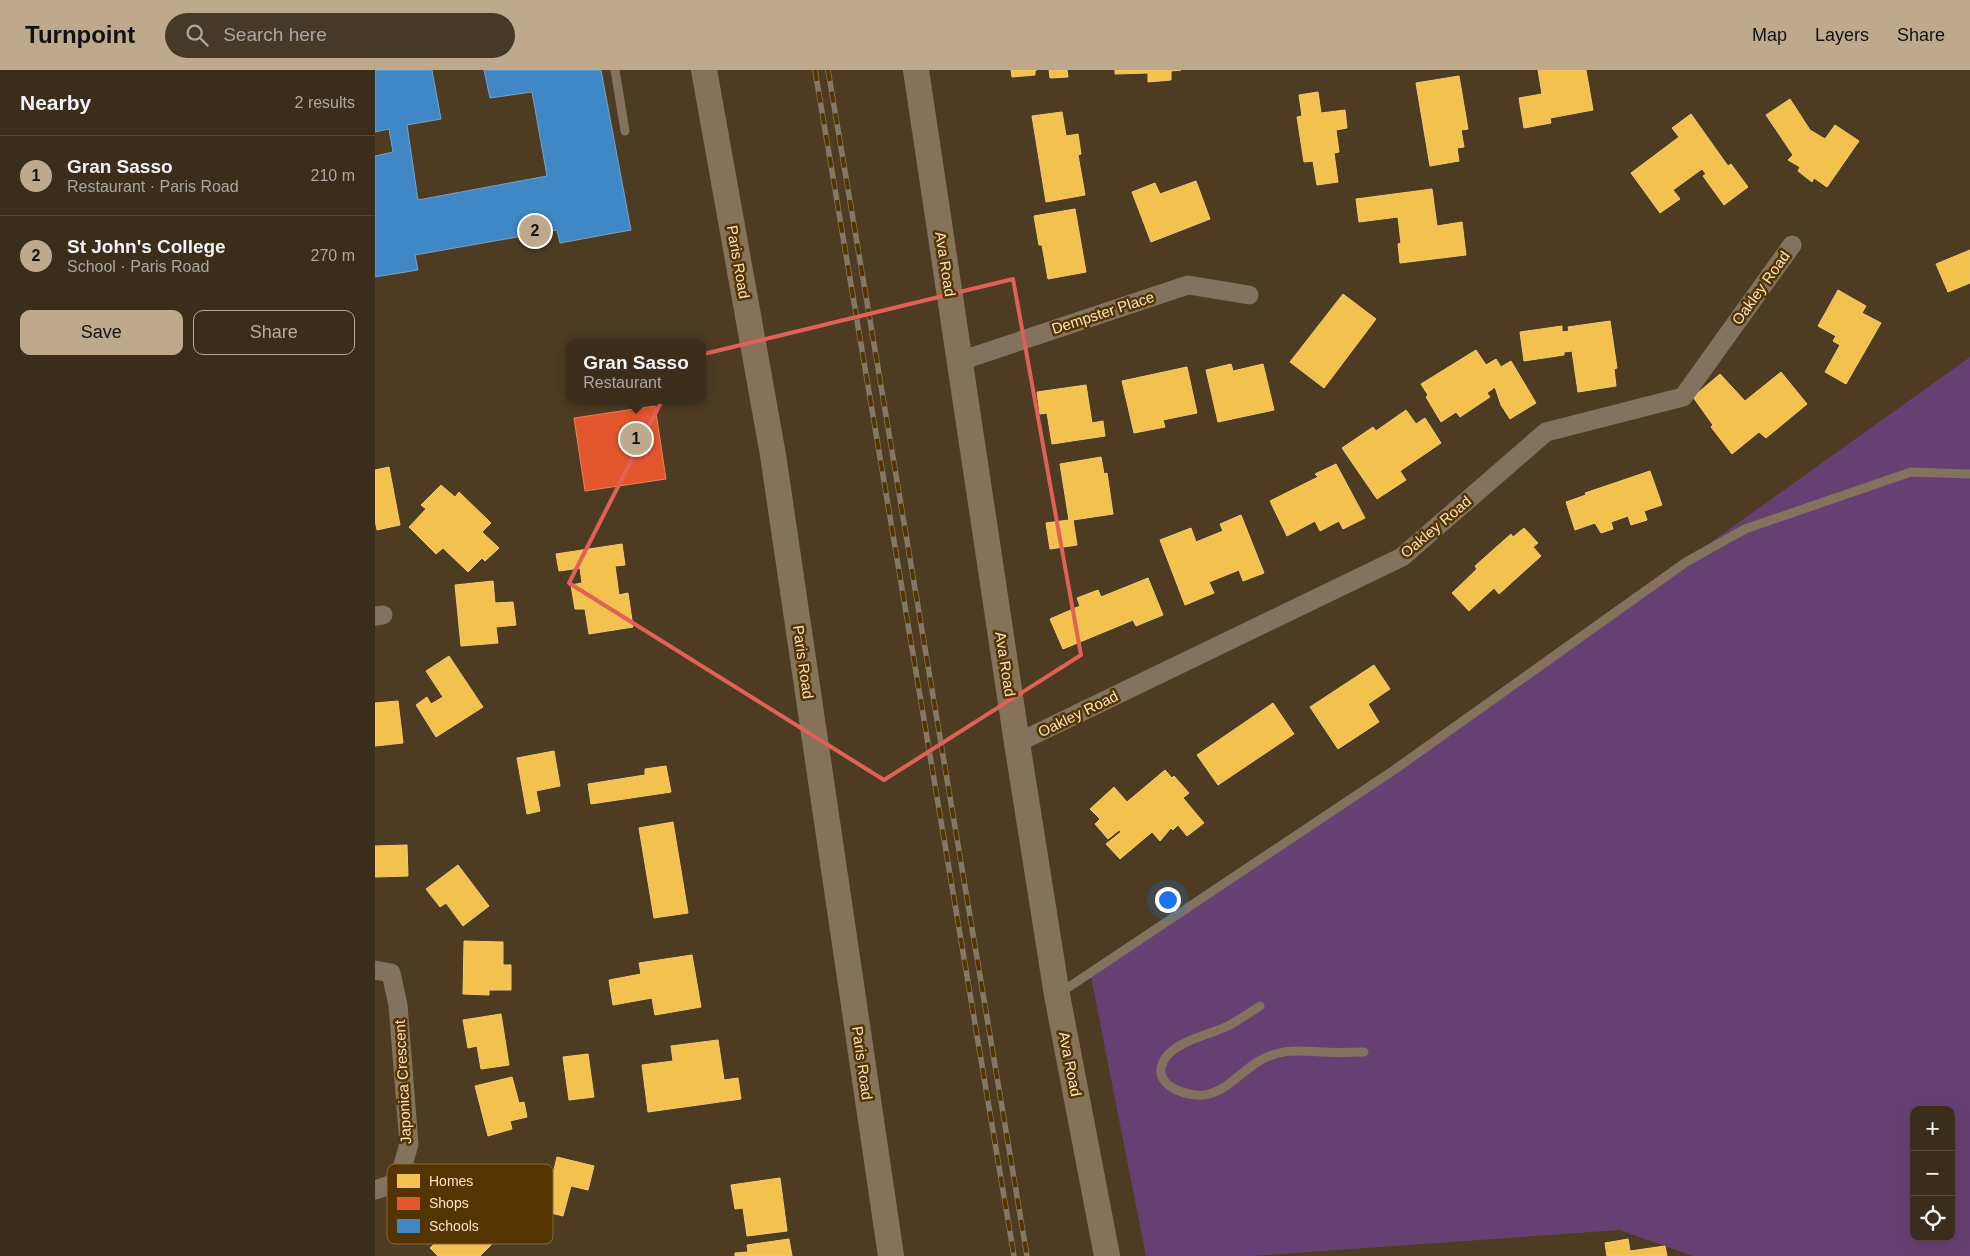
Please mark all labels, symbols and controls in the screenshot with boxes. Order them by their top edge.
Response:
search box [165,13,515,58]
text: Turnpoint [25,21,135,48]
icon: search [183,21,211,49]
text: Search here [223,24,327,45]
text: Map [1752,25,1787,45]
text: Layers [1815,25,1869,45]
text: Share [1897,25,1945,45]
text: Nearby [20,91,91,114]
text: 2 results [295,94,355,111]
text: Gran Sasso [67,156,173,177]
text: 1 [32,167,40,184]
text: 210 m [311,167,355,184]
text: Restaurant · Paris Road [67,178,239,195]
pin: 2 [519,212,551,250]
street label: Paris Road [724,224,753,300]
street label: Ava Road [932,230,959,298]
text: St John's College [67,236,226,257]
text: 2 [32,247,40,264]
text: 270 m [311,247,355,264]
street label: Oakley Road [1728,248,1793,328]
text: School · Paris Road [67,258,209,275]
street label: Dempster Place [1049,288,1156,337]
button: Save [20,310,183,355]
button: Share [193,310,355,355]
popup [566,339,706,404]
text: Gran Sasso [583,352,689,373]
text: Restaurant [583,374,661,391]
pin: 1 [620,420,652,458]
street label: Oakley Road [1397,492,1474,561]
street label: Paris Road [790,624,817,700]
street label: Ava Road [992,630,1019,698]
street label: Oakley Road [1035,687,1120,740]
your location [1155,887,1181,913]
street label: Japonica Crescent [391,1019,414,1145]
street label: Paris Road [849,1025,876,1101]
street label: Ava Road [1056,1030,1085,1098]
map controls [1910,1106,1955,1241]
button: + [1910,1106,1955,1151]
button: − [1910,1151,1955,1196]
legend [387,1164,553,1244]
text: Homes [429,1173,473,1189]
text: Shops [429,1195,469,1211]
button: locate [1910,1196,1955,1241]
text: Schools [429,1218,479,1234]

